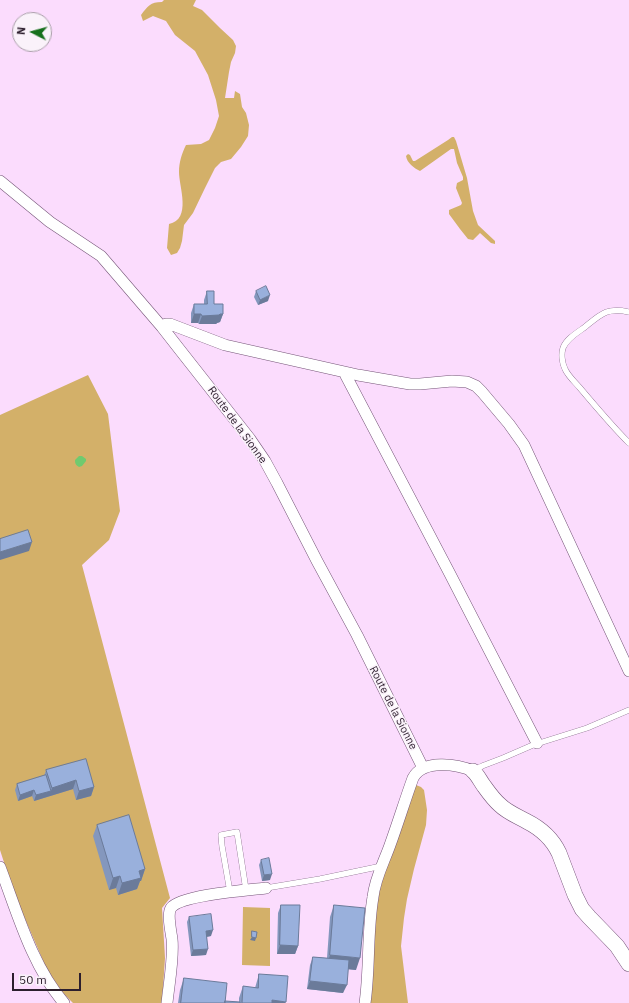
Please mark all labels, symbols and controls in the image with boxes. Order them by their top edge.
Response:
north arrow [12,12,52,52]
text: N [14,26,28,36]
street label: Route de la Sionne [205,384,269,466]
street label: Route de la Sionne [366,664,420,752]
scale bar [14,965,83,991]
text: 50 m [19,972,47,987]

